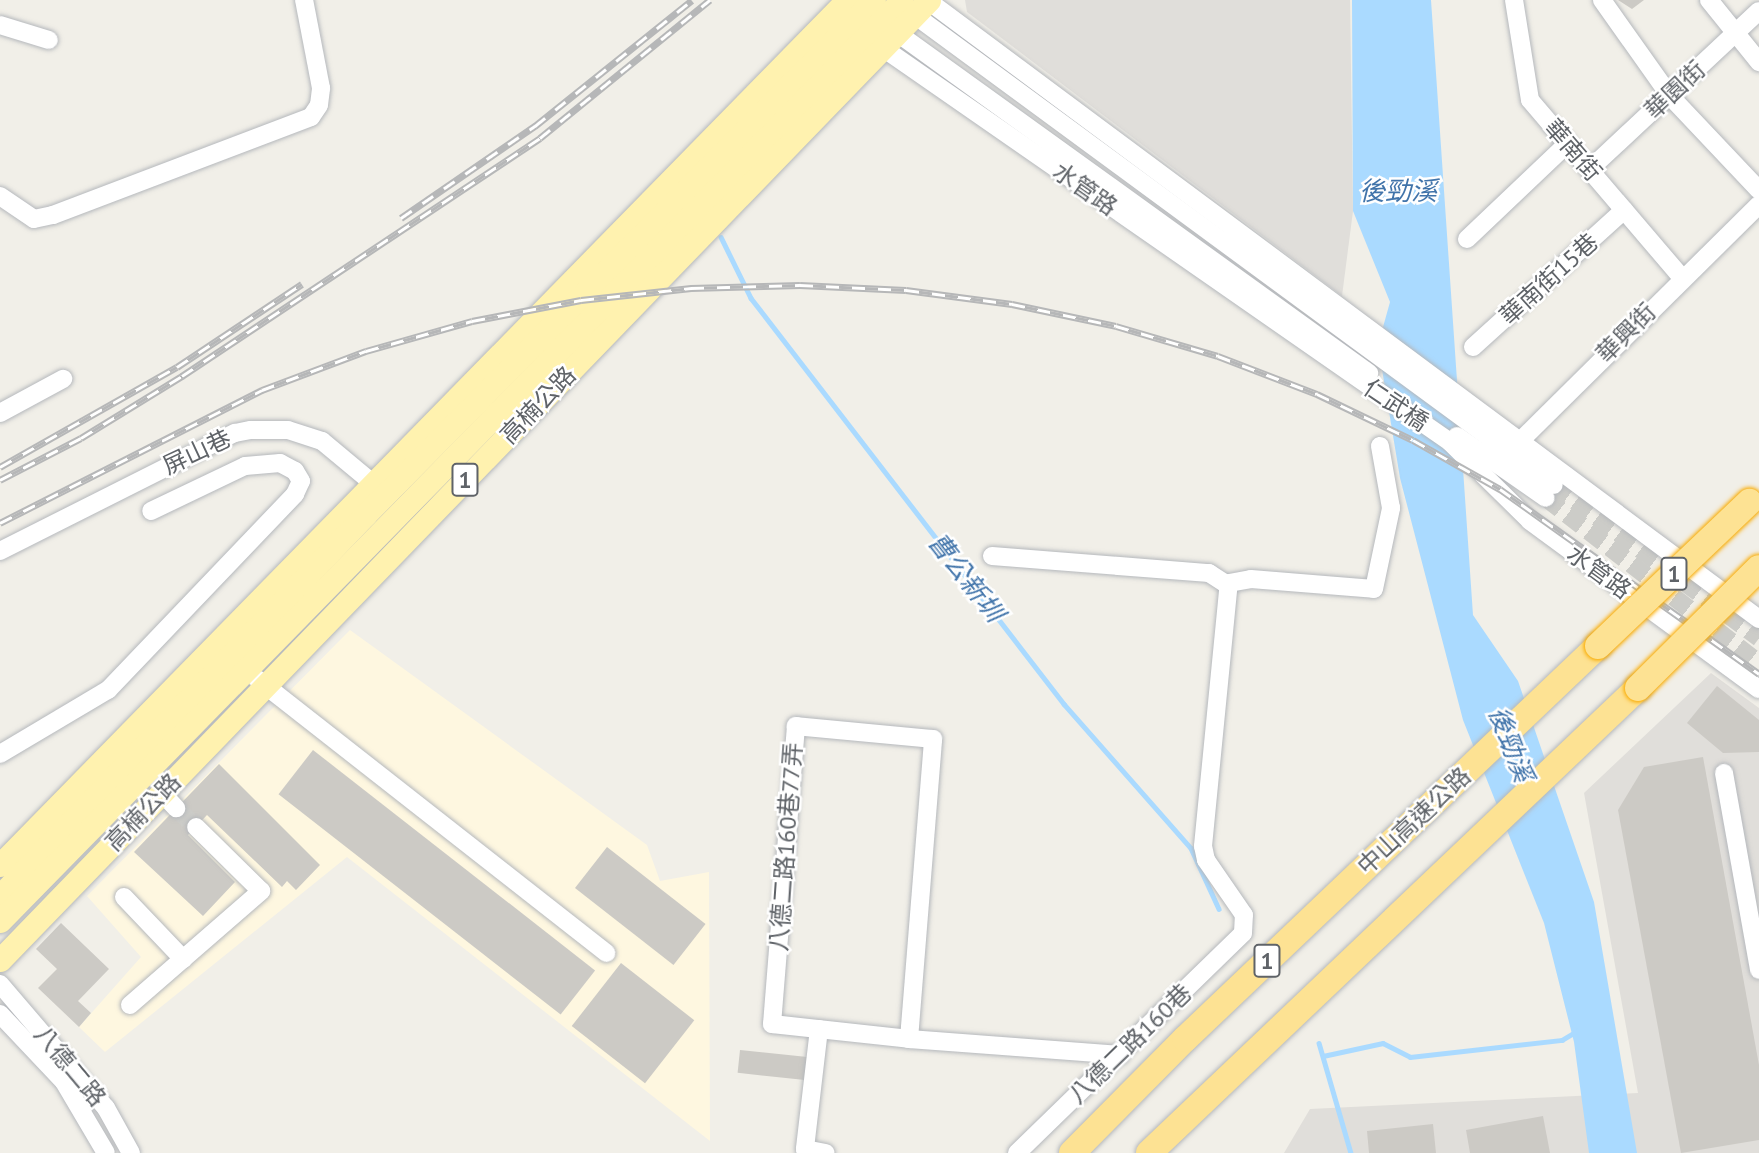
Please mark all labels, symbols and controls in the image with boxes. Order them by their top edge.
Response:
street label: 華園街 [1639,55,1711,125]
street label: 華南街 [1539,113,1607,187]
street label: 水管路 [1047,157,1123,221]
water label: 後勁溪 [1359,175,1437,207]
street label: 華南街15巷 [1494,227,1604,331]
street label: 華興街 [1590,297,1662,369]
street label: 高楠公路 [494,360,582,450]
street label: 仁武橋 [1358,373,1434,437]
street label: 屏山巷 [158,424,236,480]
road number: 1 [451,460,479,500]
water label: 曹公新圳 [922,526,1010,628]
street label: 水管路 [1561,539,1637,605]
road number: 1 [1660,554,1688,594]
water label: 後勁溪 [1482,702,1540,786]
street label: 八德二路160巷77弄 [764,742,808,952]
street label: 中山高速公路 [1352,761,1476,881]
street label: 高楠公路 [99,767,187,857]
road number: 1 [1253,942,1281,980]
street label: 八德二路160巷 [1063,978,1197,1110]
street label: 八德二路 [28,1020,112,1112]

